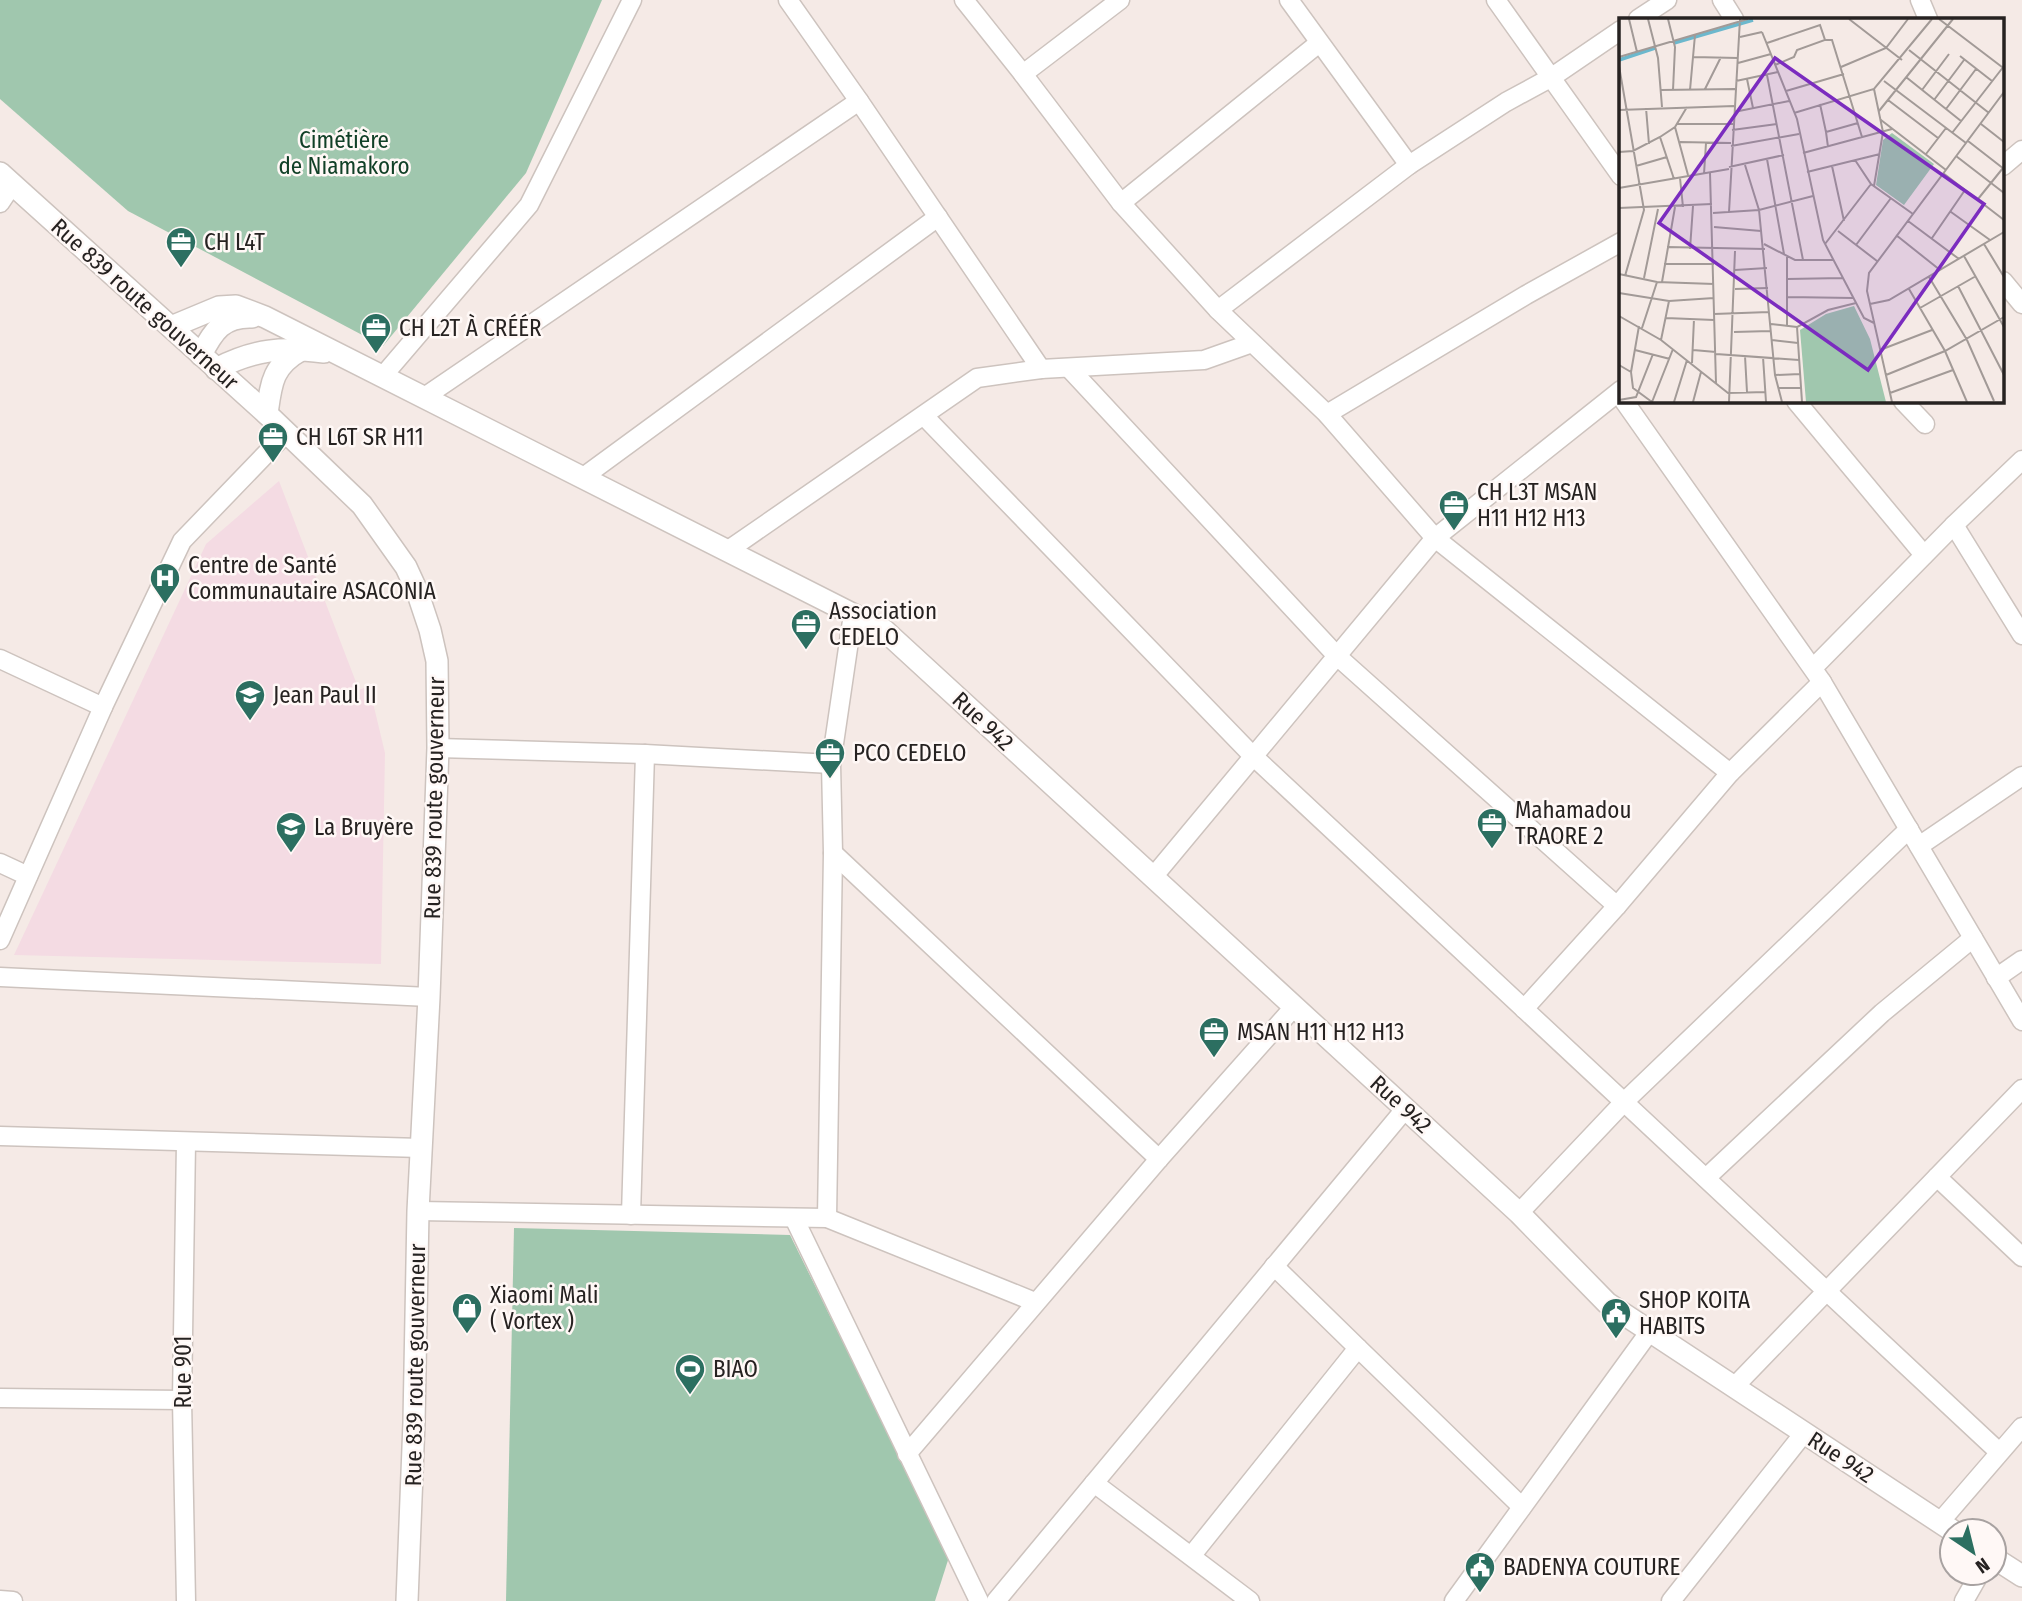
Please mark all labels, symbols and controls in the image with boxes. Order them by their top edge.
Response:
inset map [1619,18,2004,402]
park label: Cimétière de Niamakoro [278,126,410,180]
street label: Rue 839 route gouverneur [45,212,245,396]
office icon: CH L4T [164,225,198,269]
place label: CH L4T [204,228,265,256]
office icon: CH L2T À CRÉÉR [359,311,393,355]
place label: CH L2T À CRÉÉR [399,313,542,342]
office icon: CH L6T SR H11 [256,420,290,464]
place label: CH L6T SR H11 [296,423,424,451]
place label: CH L3T MSAN H11 H12 H13 [1477,478,1597,532]
office icon: CH L3T MSAN H11 H12 H13 [1437,488,1471,532]
place label: Centre de Santé Communautaire ASACONIA [188,551,436,605]
hospital icon: Centre de Santé Communautaire ASACONIA [148,561,182,605]
place label: Association CEDELO [829,597,937,651]
office icon: Association CEDELO [789,607,823,651]
street label: Rue 839 route gouverneur [418,676,450,920]
school or university icon: Jean Paul II [233,678,267,722]
place label: Jean Paul II [273,681,377,709]
street label: Rue 942 [947,686,1019,756]
office icon: PCO CEDELO [813,736,847,780]
place label: PCO CEDELO [853,739,966,767]
place label: Mahamadou TRAORE 2 [1515,796,1631,850]
office icon: Mahamadou TRAORE 2 [1475,806,1509,850]
school or university icon: La Bruyère [274,810,308,854]
place label: La Bruyère [314,813,414,841]
office icon: MSAN H11 H12 H13 [1197,1015,1231,1059]
place label: MSAN H11 H12 H13 [1237,1018,1404,1046]
street label: Rue 942 [1364,1069,1438,1139]
street label: Rue 839 route gouverneur [399,1243,431,1487]
place label: Xiaomi Mali ( Vortex ) [490,1281,599,1335]
place label: SHOP KOITA HABITS [1639,1286,1750,1340]
shop icon: Xiaomi Mali ( Vortex ) [450,1291,484,1335]
public building icon: SHOP KOITA HABITS [1599,1296,1633,1340]
street label: Rue 901 [169,1336,197,1408]
sports icon: BIAO [673,1352,707,1396]
place label: BIAO [713,1355,758,1383]
street label: Rue 942 [1803,1425,1879,1489]
north arrow [1938,1517,2008,1587]
public building icon: BADENYA COUTURE [1463,1550,1497,1594]
place label: BADENYA COUTURE [1503,1553,1680,1581]
text: N [1971,1553,1994,1578]

